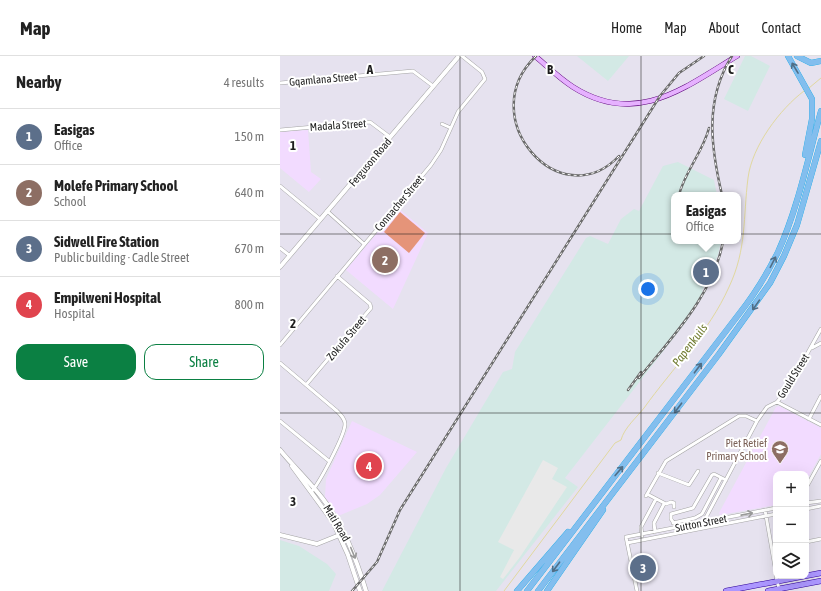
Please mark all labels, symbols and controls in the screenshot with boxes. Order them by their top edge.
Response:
text: Map [20,17,51,39]
text: Home [611,20,642,36]
text: Map [664,20,687,36]
text: About [709,20,740,36]
text: Contact [762,20,801,36]
text: A [366,62,374,77]
text: B [547,62,554,77]
text: C [728,62,734,77]
one-way arrow [791,62,799,74]
street label: Gqamlana Street [289,70,357,88]
text: Nearby [16,72,62,92]
text: 4 results [224,75,264,90]
street label: Madala Street [309,117,367,133]
text: Easigas [54,121,95,138]
text: 1 [26,129,32,144]
text: 150 m [235,129,264,144]
street label: Ferguson Road [346,136,394,188]
text: Office [54,138,82,153]
text: 1 [290,138,296,153]
street label: Connacher Street [372,173,426,233]
text: Molefe Primary School [54,177,178,194]
text: 2 [26,185,32,200]
text: 640 m [235,185,264,200]
popup [671,192,741,244]
text: School [54,194,86,209]
text: Easigas [686,202,726,219]
text: Office [686,219,714,234]
text: Sidwell Fire Station [54,233,159,250]
text: 3 [26,241,32,256]
text: 670 m [235,241,264,256]
pin: 2 [372,245,398,275]
text: Public building · Cadle Street [54,250,190,265]
one-way arrow [769,256,777,268]
pin: 1 [693,257,719,287]
your location [638,279,658,299]
text: Empilweni Hospital [54,289,161,306]
text: 4 [26,297,32,312]
text: 800 m [235,297,264,312]
one-way arrow [752,299,760,310]
text: Hospital [54,306,95,321]
street label: Zokufa Street [324,313,368,363]
text: 2 [290,316,296,331]
water label: Papenkuils [669,321,711,369]
button: Save [16,344,136,380]
button: Share [144,344,264,380]
street label: Gould Street [775,352,811,400]
one-way arrow [694,363,702,374]
one-way arrow [673,403,682,414]
place label: Piet Retief Primary School [706,437,767,462]
school or university icon: Piet Retief Primary School [770,439,790,464]
pin: 4 [356,451,382,481]
one-way arrow [614,466,623,476]
map controls [773,471,809,579]
button: + [773,471,809,507]
text: 3 [290,494,296,509]
street label: Mati Road [321,502,353,544]
button: − [773,507,809,543]
one-way arrow [740,509,753,517]
street label: Sutton Street [674,512,728,534]
button: layers [773,543,809,579]
one-way arrow [350,546,358,558]
pin: 3 [630,553,656,583]
one-way arrow [552,561,560,572]

